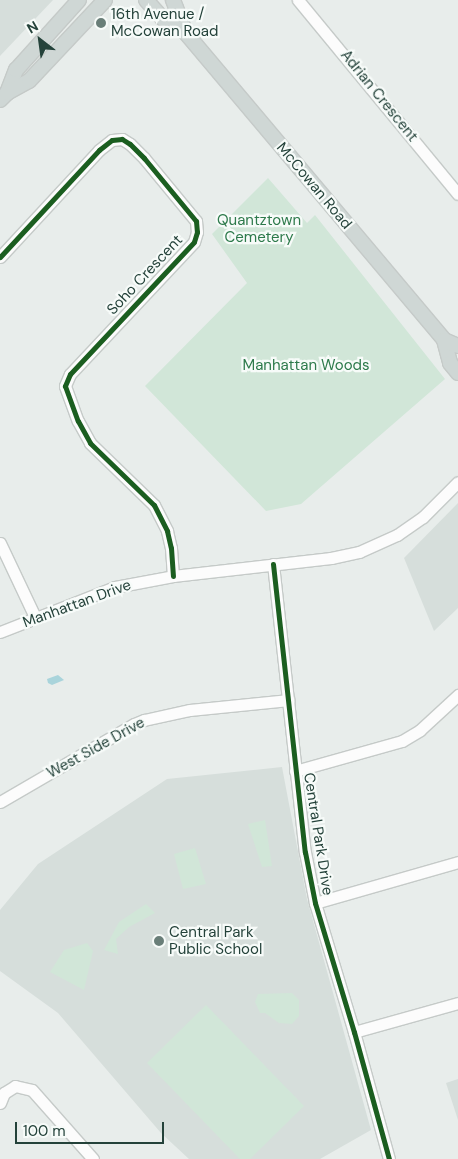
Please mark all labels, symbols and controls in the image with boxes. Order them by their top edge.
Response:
place label: 16th Avenue / McCowan Road [111,5,218,40]
north arrow [15,15,65,65]
text: N [24,17,41,37]
marker: 16th Avenue / McCowan Road [95,17,107,29]
street label: Adrian Crescent [337,47,421,145]
street label: McCowan Road [273,139,355,233]
park label: Quantztown Cemetery [217,211,301,246]
street label: Soho Crescent [103,231,187,319]
park label: Manhattan Woods [243,357,369,375]
street label: Manhattan Drive [20,576,134,632]
street label: West Side Drive [44,714,148,782]
street label: Central Park Drive [299,771,337,897]
place label: Central Park Public School [169,923,262,958]
marker: Central Park Public School [153,935,165,947]
scale bar [18,1112,166,1144]
text: 100 m [23,1121,66,1141]

